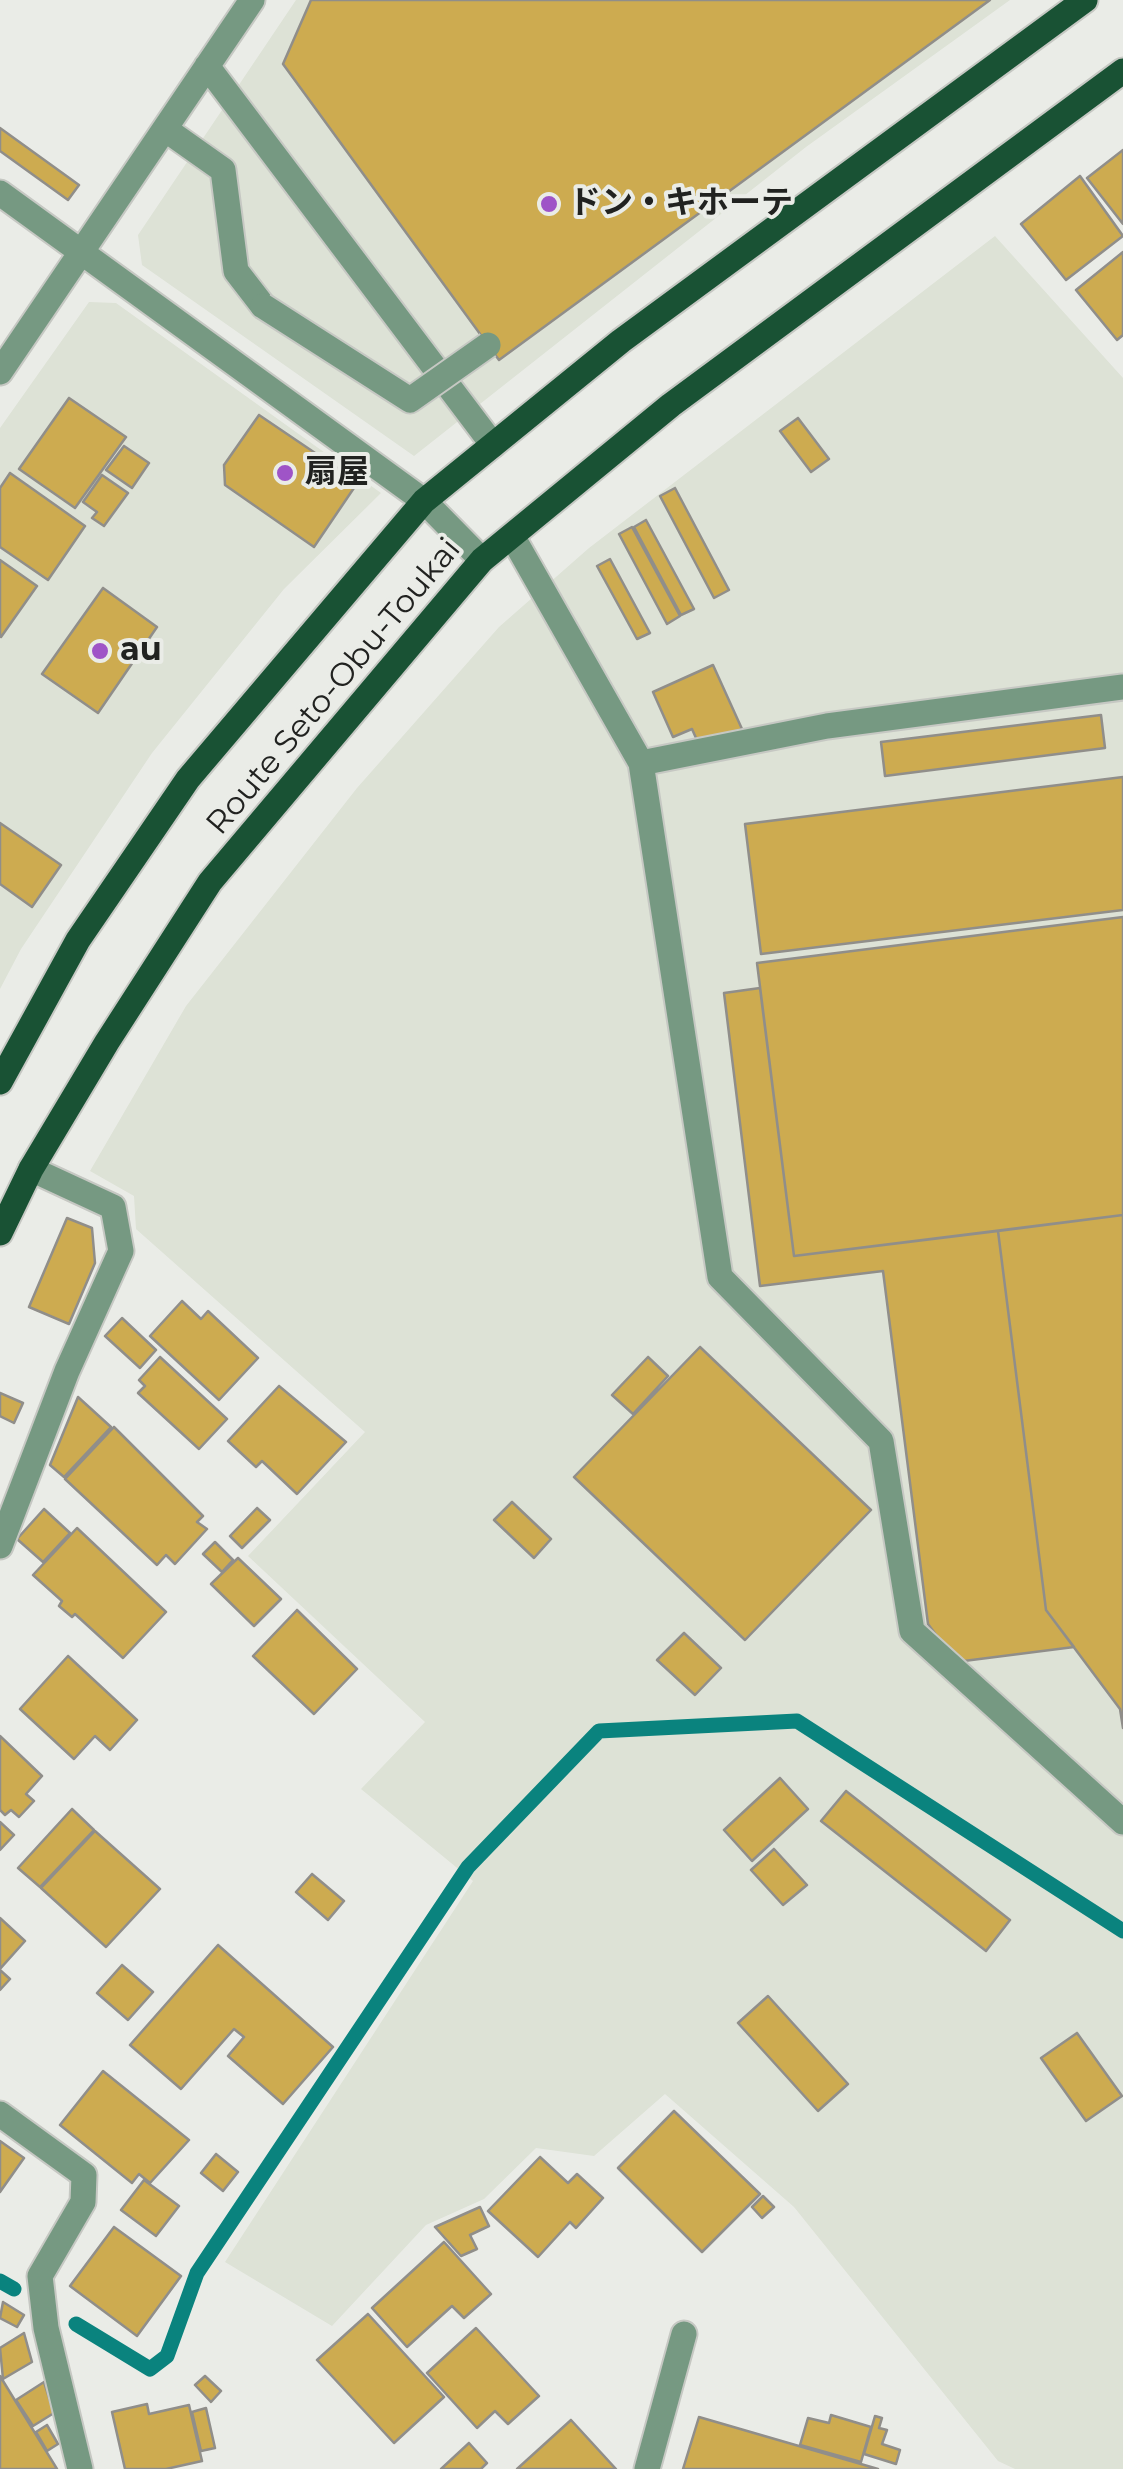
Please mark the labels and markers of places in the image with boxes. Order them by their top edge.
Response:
place label: ドン・キホーテ [569,185,793,223]
marker: ドン・キホーテ [538,193,560,215]
place label: 扇屋 [305,454,369,492]
marker: 扇屋 [274,462,296,484]
place label: au [120,632,162,670]
marker: au [89,640,111,662]

